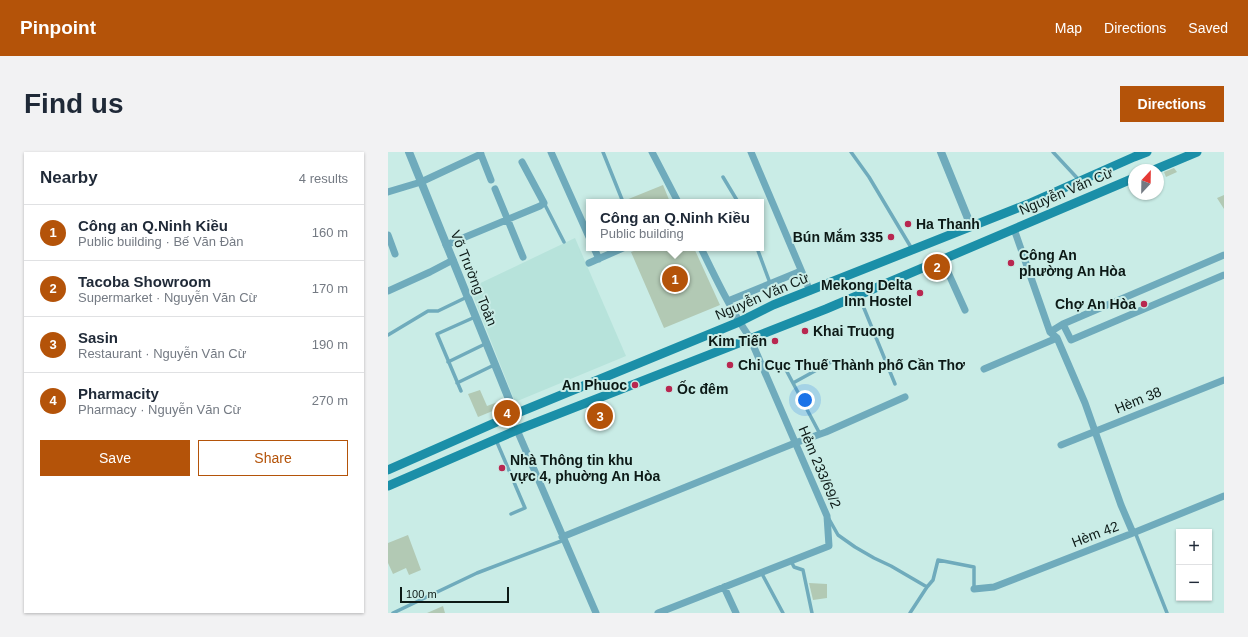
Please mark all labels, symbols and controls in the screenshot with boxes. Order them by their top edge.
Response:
text: Pinpoint [20,17,96,38]
text: Map [1055,20,1082,36]
text: Directions [1104,20,1166,36]
text: Saved [1188,20,1228,36]
button: Directions [1120,86,1224,122]
text: Find us [24,88,124,119]
street label: Nguyễn Văn Cừ [1017,164,1115,218]
north arrow [1128,164,1164,200]
text: Nearby [40,168,98,187]
text: 4 results [299,171,348,186]
popup [586,199,764,251]
text: Công an Q.Ninh Kiều [600,209,750,226]
place label: Ha Thanh [916,216,980,232]
text: Công an Q.Ninh Kiều [78,217,228,234]
marker: Ha Thanh [903,219,913,229]
text: 1 [49,225,57,240]
text: 160 m [312,225,348,240]
text: Public building [600,226,684,241]
street label: Võ Trường Toản [448,228,500,328]
place label: Bún Mắm 335 [793,228,883,245]
marker: Bún Mắm 335 [886,232,896,242]
text: Public building · Bế Văn Đàn [78,234,244,249]
place label: Công An phường An Hòa [1019,247,1126,279]
pin: 2 [924,252,950,282]
marker: Công An phường An Hòa [1006,258,1016,268]
pin: 1 [662,264,688,294]
street label: Nguyễn Văn Cừ [713,269,811,323]
text: Tacoba Showroom [78,273,211,290]
place label: Mekong Delta Inn Hostel [821,277,912,309]
text: 2 [49,281,57,296]
text: 170 m [312,281,348,296]
marker: Mekong Delta Inn Hostel [915,288,925,298]
text: Supermarket · Nguyễn Văn Cừ [78,290,257,305]
place label: Chợ An Hòa [1055,296,1136,312]
marker: Chợ An Hòa [1139,299,1149,309]
place label: Khai Truong [813,323,895,339]
marker: Khai Truong [800,326,810,336]
text: Sasin [78,329,118,346]
place label: Kim Tiến [708,333,767,349]
marker: Kim Tiến [770,336,780,346]
text: 3 [49,337,57,352]
text: 190 m [312,337,348,352]
text: Restaurant · Nguyễn Văn Cừ [78,346,246,361]
place label: Chi Cục Thuế Thành phố Cần Thơ [738,357,965,373]
marker: Chi Cục Thuế Thành phố Cần Thơ [725,360,735,370]
place label: An Phuoc [562,377,627,393]
marker: An Phuoc [630,380,640,390]
place label: Ốc đêm [677,380,728,397]
street label: Hèm 38 [1112,383,1164,417]
marker: Ốc đêm [664,384,674,394]
text: Pharmacity [78,385,159,402]
your location [795,390,815,410]
text: 4 [49,393,57,408]
text: 270 m [312,393,348,408]
pin: 4 [494,398,520,428]
pin: 3 [587,401,613,431]
text: Pharmacy · Nguyễn Văn Cừ [78,402,241,417]
street label: Hẻm 233/69/2 [795,423,845,511]
button: Save [40,440,190,476]
button: Share [198,440,348,476]
place label: Nhà Thông tin khu vực 4, phuờng An Hòa [510,452,660,484]
marker: Nhà Thông tin khu vực 4, phuờng An Hòa [497,463,507,473]
street label: Hèm 42 [1069,518,1121,550]
map controls [1176,529,1212,601]
button: + [1176,529,1212,565]
button: − [1176,565,1212,601]
scale bar [400,585,509,604]
text: 100 m [406,588,437,600]

